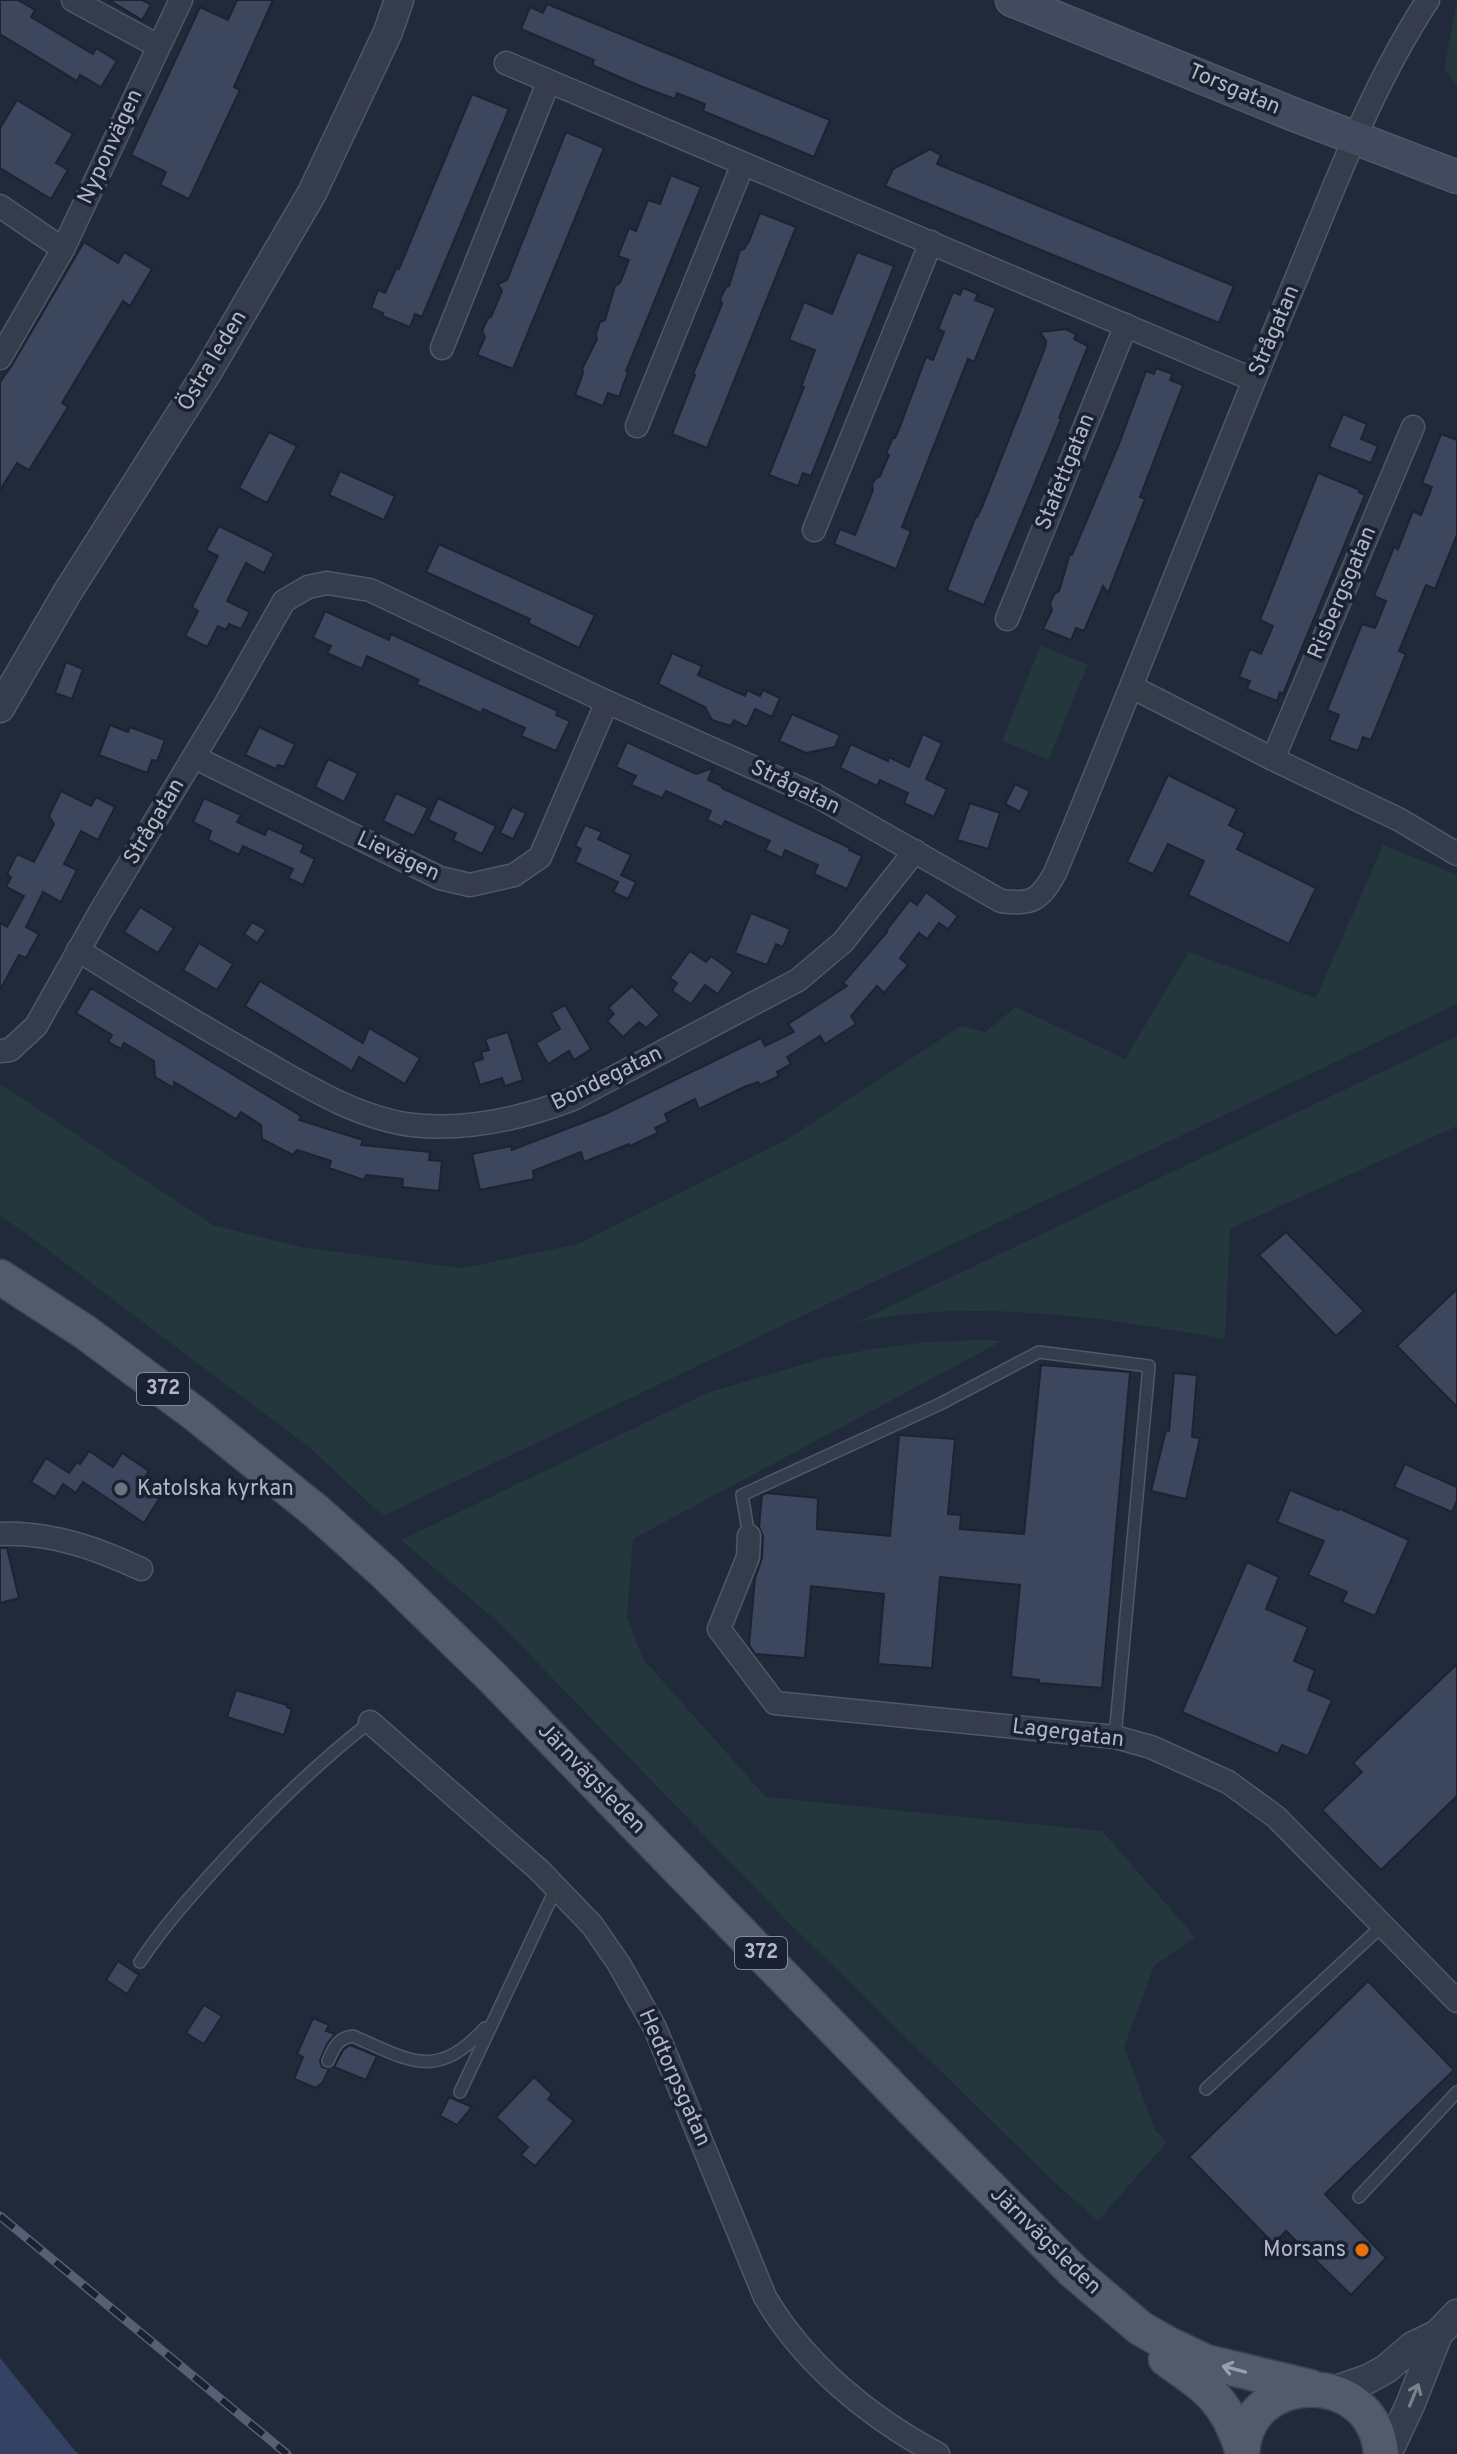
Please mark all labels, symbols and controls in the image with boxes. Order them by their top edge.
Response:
street label: Torsgatan [1184,59,1284,121]
street label: Nyponvägen [73,85,149,209]
street label: Strågatan [1244,281,1306,381]
street label: Östra leden [171,305,254,416]
street label: Stafettgatan [1030,410,1102,534]
street label: Risbergsgatan [1303,522,1383,664]
street label: Strågatan [746,755,844,821]
street label: Strågatan [119,774,191,870]
street label: Lievägen [352,826,444,888]
street label: Bondegatan [547,1041,667,1117]
road number: 372 [137,1373,189,1405]
place label: Katolska kyrkan [137,1476,294,1503]
marker: Katolska kyrkan [112,1480,130,1498]
street label: Lagergatan [1010,1714,1126,1754]
street label: Järnvägsleden [531,1718,651,1840]
road number: 372 [735,1937,787,1969]
street label: Hedtorpsgatan [632,2005,716,2151]
street label: Järnvägsleden [984,2181,1106,2301]
place label: Morsans [1263,2237,1346,2264]
marker: Morsans [1353,2241,1371,2259]
one-way arrow [1221,2361,1247,2376]
one-way arrow [1408,2383,1422,2408]

